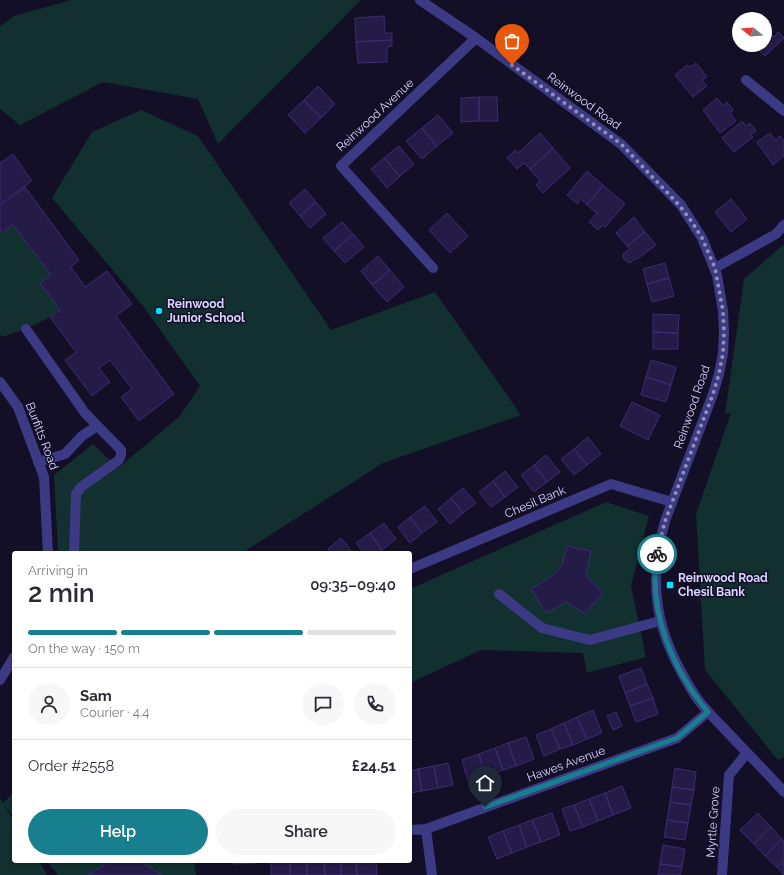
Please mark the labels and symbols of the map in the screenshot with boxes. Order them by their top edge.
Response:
north arrow [732,12,772,52]
pin [495,24,529,65]
street label: Reinwood Road [545,70,623,132]
street label: Reinwood Avenue [334,76,416,154]
place label: Reinwood Junior School [167,297,245,325]
marker: Reinwood Junior School [154,306,164,316]
street label: Reinwood Road [671,363,713,451]
street label: Burfitts Road [23,400,61,472]
street label: Chesil Bank [503,483,568,521]
courier [637,534,677,574]
place label: Reinwood Road Chesil Bank [678,571,768,599]
marker: Reinwood Road Chesil Bank [665,580,675,590]
street label: Hawes Avenue [525,743,607,785]
pin [468,766,502,807]
street label: Myrtle Grove [704,786,722,858]

